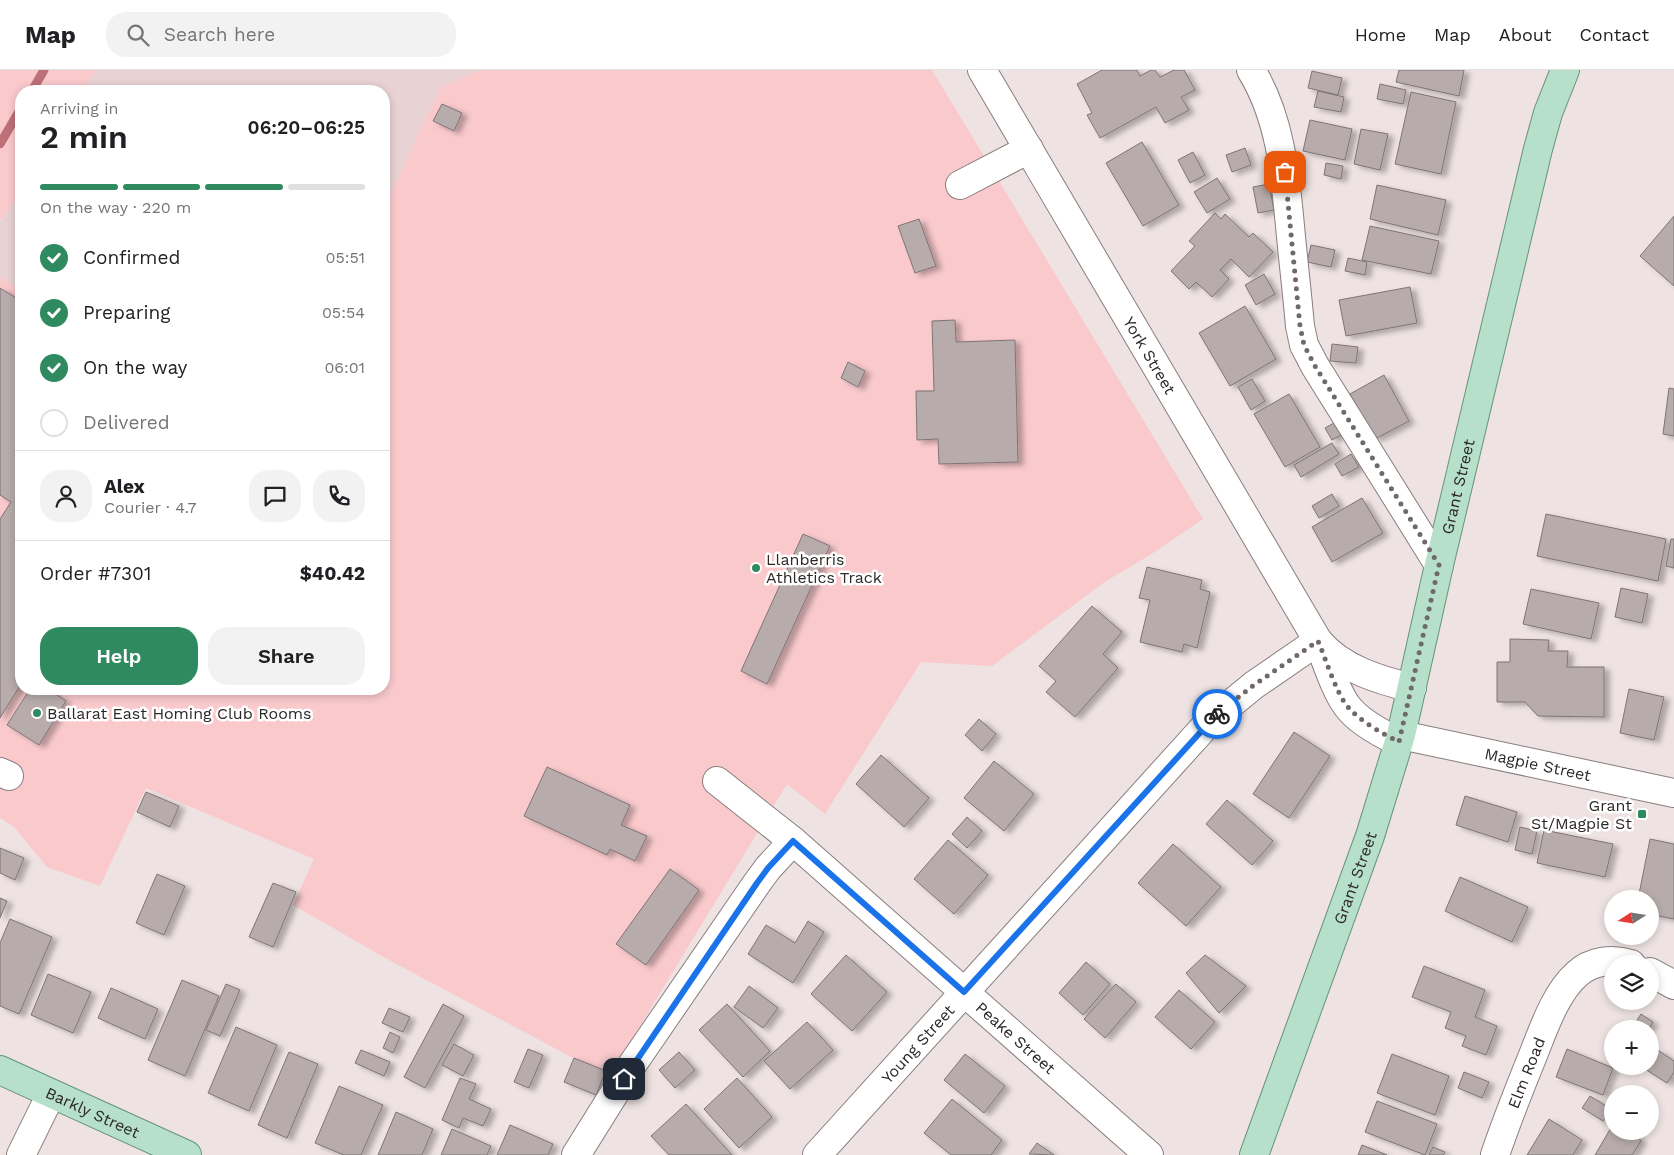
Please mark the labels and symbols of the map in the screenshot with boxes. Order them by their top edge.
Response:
pin [1264,151,1306,193]
street label: York Street [1119,313,1180,398]
street label: Grant Street [1438,437,1479,536]
place label: Llanberris Athletics Track [766,550,882,587]
marker: Llanberris Athletics Track [750,562,762,574]
courier [1192,689,1242,739]
place label: Ballarat East Homing Club Rooms [47,704,311,723]
marker: Ballarat East Homing Club Rooms [31,707,43,719]
street label: Magpie Street [1483,744,1593,785]
place label: Grant St/Magpie St [1531,796,1632,833]
marker: Grant St/Magpie St [1636,808,1648,820]
street label: Grant Street [1330,829,1381,927]
north arrow [1604,890,1659,945]
street label: Peake Street [972,998,1059,1078]
street label: Young Street [878,1001,959,1087]
street label: Elm Road [1504,1035,1549,1111]
pin [603,1058,645,1100]
street label: Barkly Street [43,1083,143,1142]

